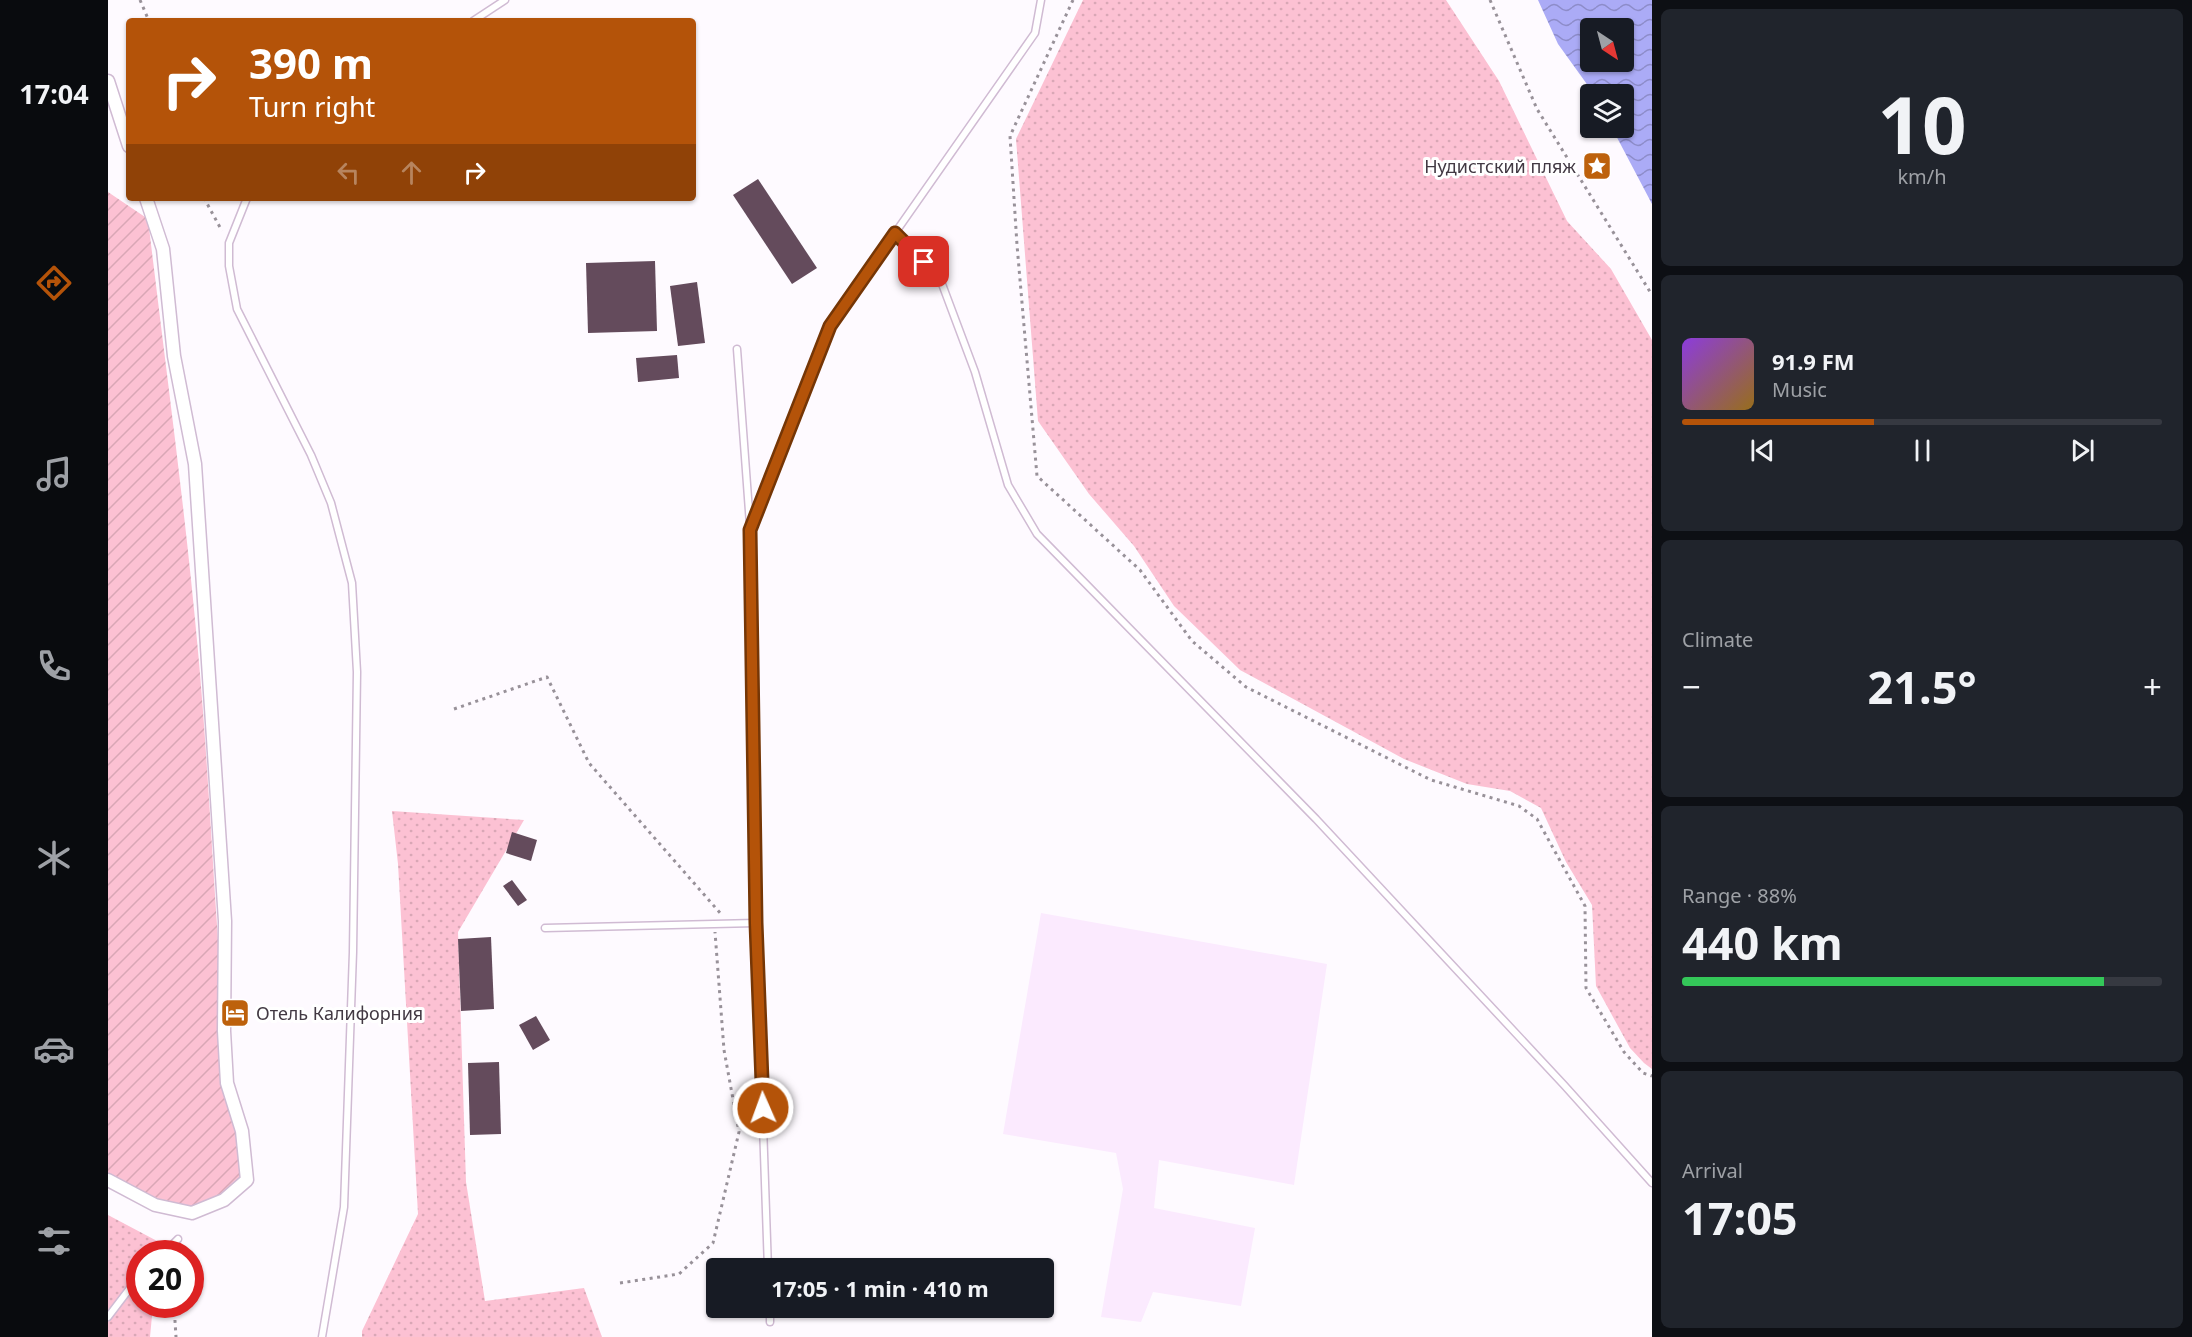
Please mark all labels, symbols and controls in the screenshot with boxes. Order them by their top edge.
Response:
north arrow [1580,18,1634,72]
map controls [1580,18,1634,138]
text: 390 m [249,34,373,91]
icon: right [150,42,228,120]
text: 10 [1877,71,1967,177]
text: 17:04 [19,75,89,112]
button: layers [1580,84,1634,138]
text: Turn right [249,88,375,125]
place icon: Нудистский пляж [1581,150,1613,182]
place label: Нудистский пляж [1424,154,1576,178]
icon: left [332,156,365,189]
icon: ahead [395,156,428,189]
icon: right [458,156,491,189]
text: km/h [1897,163,1947,190]
pin [898,236,949,287]
icon: arrive [907,245,940,278]
icon: directions [33,262,75,304]
text: 91.9 FM [1772,346,1854,376]
text: Music [1772,376,1827,403]
icon: previous [1746,434,1779,467]
icon: pause [1906,434,1939,467]
icon: next [2066,434,2099,467]
icon: music [33,453,75,495]
text: Climate [1682,626,1753,653]
icon: phone [33,645,75,687]
text: 21.5° [1868,656,1976,717]
text: − [1682,664,1701,709]
text: + [2143,664,2162,709]
icon: climate [33,837,75,879]
text: Range · 88% [1682,882,1797,909]
text: 440 km [1682,912,1843,973]
hotel icon: Отель Калифорния [219,997,251,1029]
place label: Отель Калифорния [256,1001,423,1025]
icon: car [33,1028,75,1070]
position arrow [731,1076,795,1140]
text: Arrival [1682,1157,1743,1184]
text: 17:05 [1682,1187,1798,1248]
icon: filters [33,1220,75,1262]
speed limit sign: 20 [126,1240,204,1318]
text: 17:05 · 1 min · 410 m [771,1273,989,1303]

